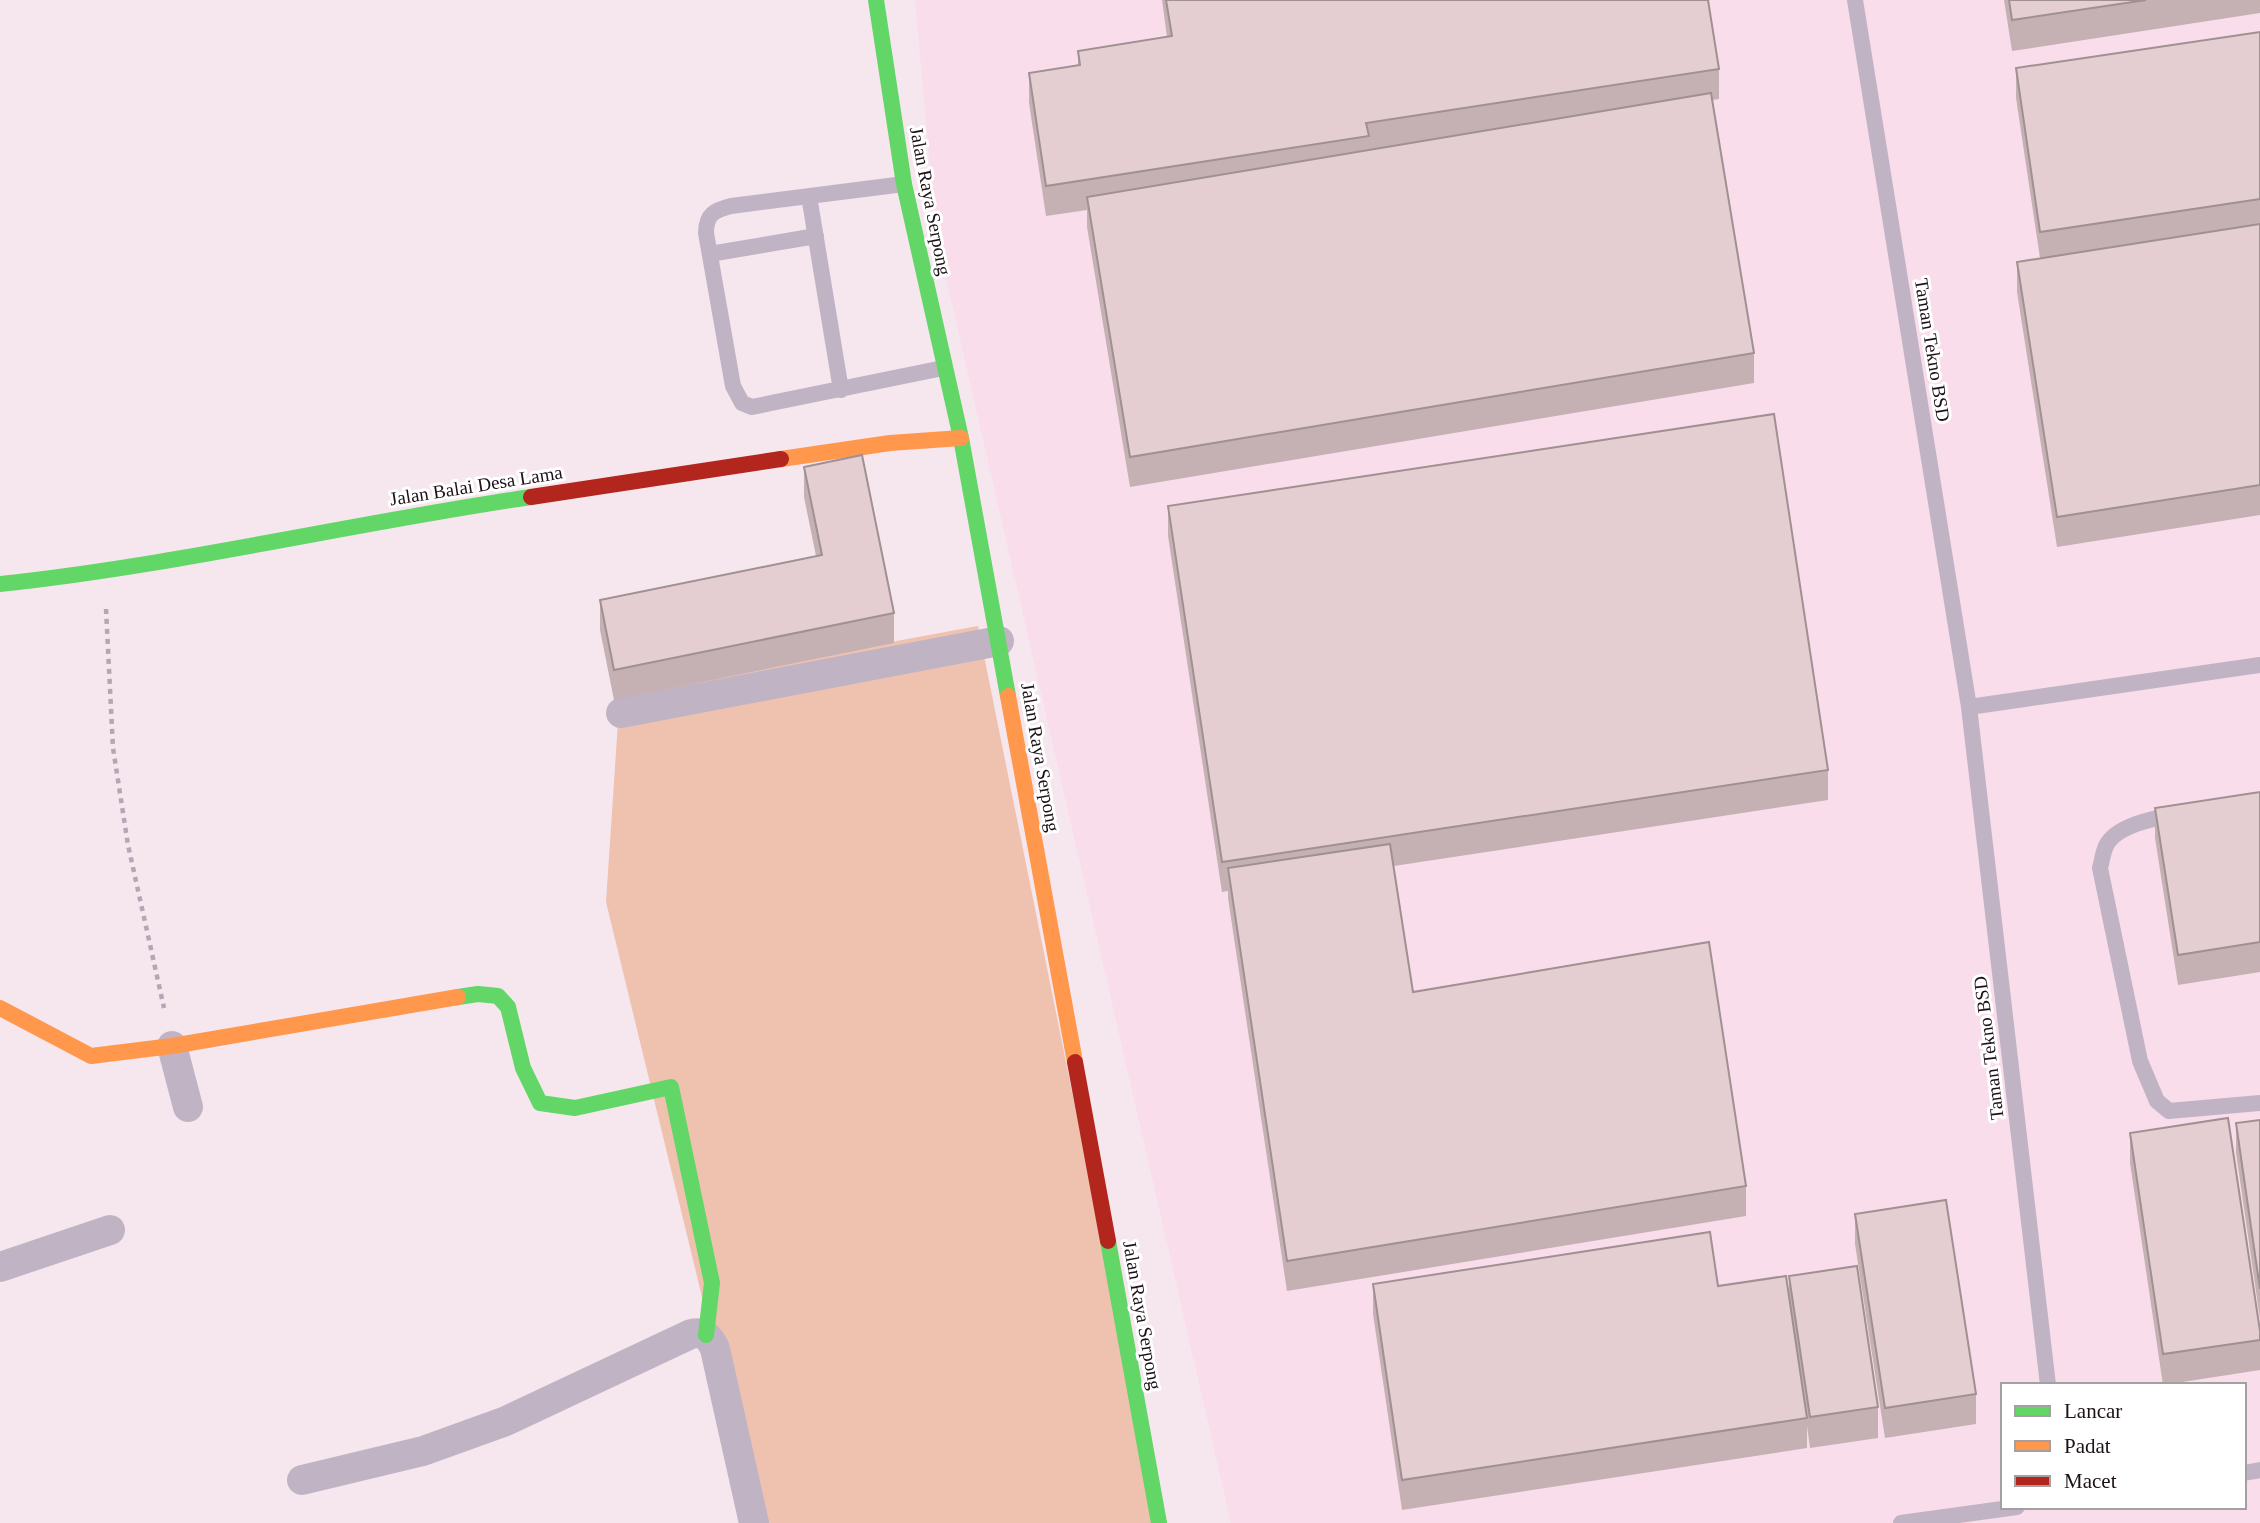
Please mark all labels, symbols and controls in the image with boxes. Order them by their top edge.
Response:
street label: Jalan Raya Serpong [906,125,955,278]
street label: Taman Tekno BSD [1911,277,1954,423]
street label: Jalan Balai Desa Lama [388,461,565,510]
street label: Jalan Raya Serpong [1017,681,1064,834]
street label: Taman Tekno BSD [1969,975,2008,1121]
street label: Jalan Raya Serpong [1119,1239,1166,1392]
legend [2001,1383,2246,1509]
text: Lancar [2064,1399,2122,1423]
text: Padat [2064,1434,2111,1458]
text: Macet [2064,1469,2117,1493]

